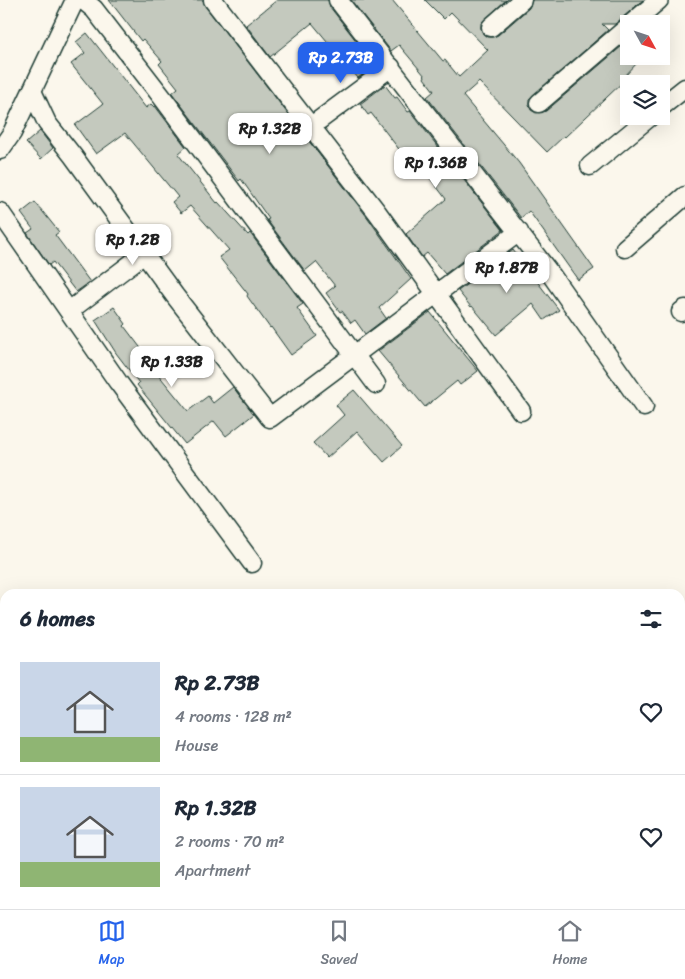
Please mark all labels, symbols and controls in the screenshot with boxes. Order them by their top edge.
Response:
north arrow [620,15,670,65]
map controls [620,15,670,125]
pin: Rp 2.73B [289,42,393,84]
text: Rp 2.73B [309,43,373,72]
button: layers [620,75,670,125]
pin: Rp 1.32B [218,112,322,155]
text: Rp 1.32B [239,114,301,143]
pin: Rp 1.36B [384,146,488,189]
text: Rp 1.36B [405,148,467,177]
pin: Rp 1.2B [87,224,179,266]
text: Rp 1.2B [106,225,160,254]
pin: Rp 1.87B [455,252,559,294]
text: Rp 1.87B [476,253,538,282]
pin: Rp 1.33B [120,346,224,388]
text: Rp 1.33B [141,347,203,376]
text: 6 homes [20,600,95,638]
icon: filters [637,605,665,633]
text: Rp 2.73B [175,664,260,702]
icon: home [60,682,120,742]
icon: heart [637,698,665,726]
text: 4 rooms · 128 m² [175,702,292,731]
text: House [175,731,218,760]
text: Rp 1.32B [175,789,257,827]
icon: home [60,807,120,867]
icon: heart [637,823,665,851]
text: 2 rooms · 70 m² [175,827,285,856]
text: Apartment [175,856,251,885]
tab: Map [98,917,126,972]
tab: Saved [321,917,357,972]
tab: Home [552,917,587,972]

